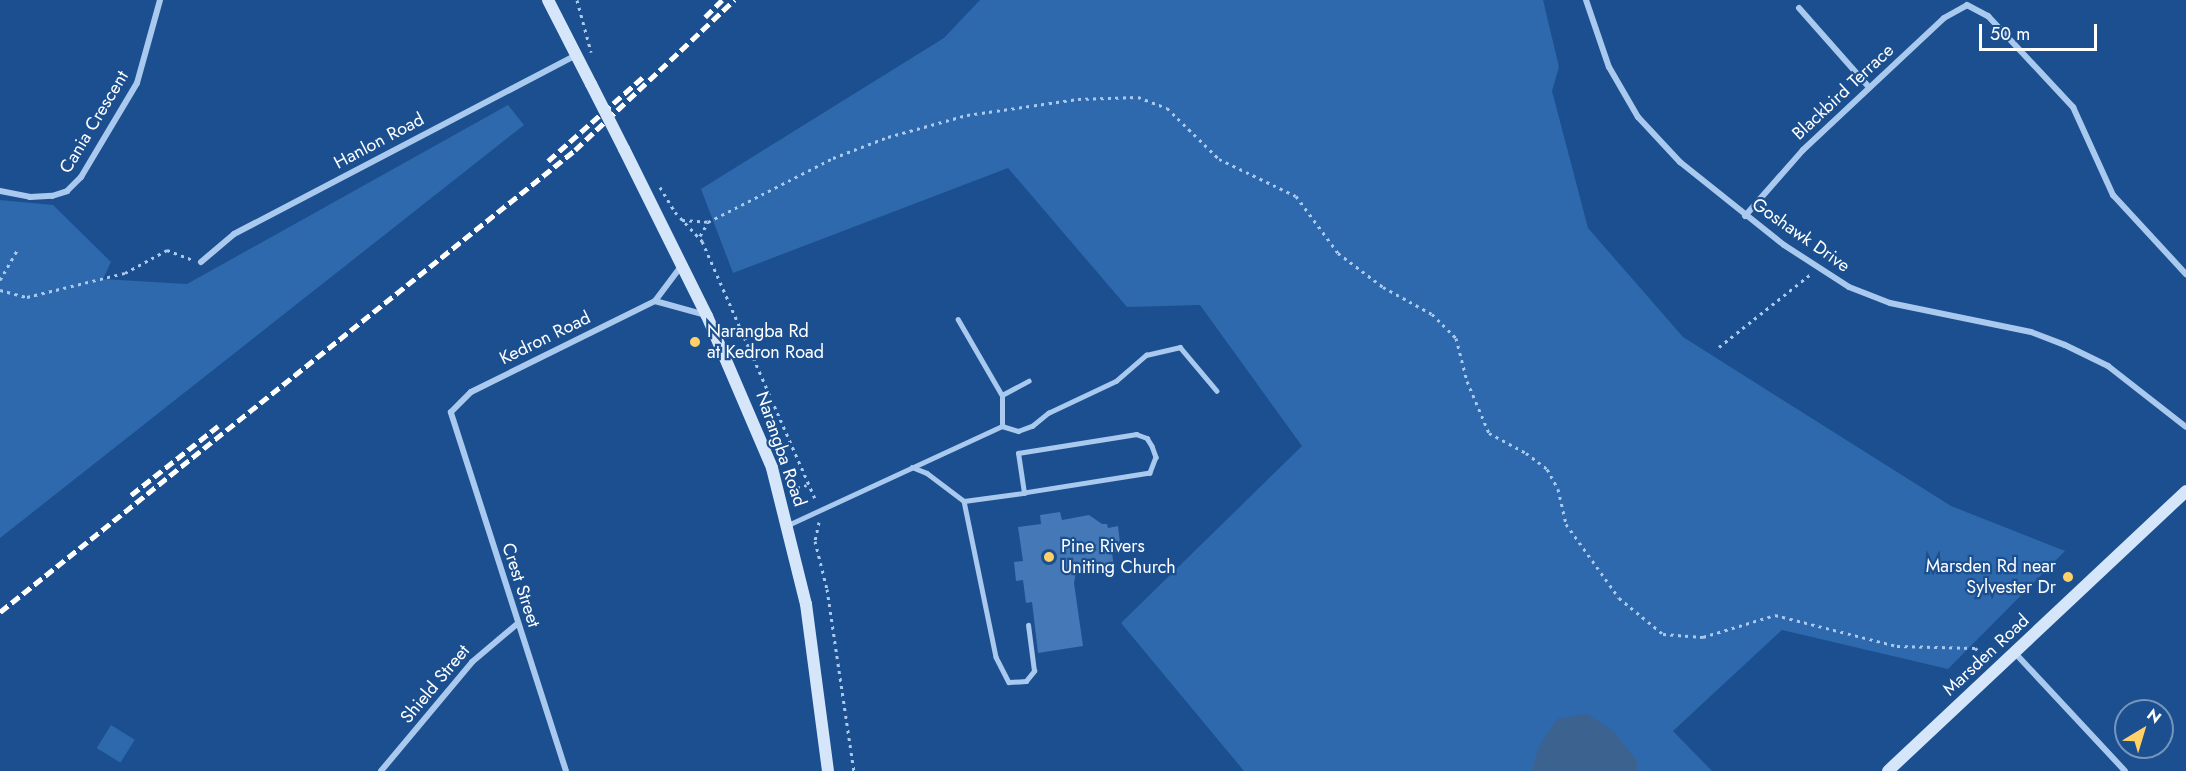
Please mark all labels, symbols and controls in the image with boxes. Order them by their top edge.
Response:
scale bar [1982,12,2100,50]
text: 50 m [1990,21,2030,47]
street label: Blackbird Terrace [1788,39,1898,145]
street label: Cania Crescent [55,67,133,177]
street label: Hanlon Road [330,108,428,174]
street label: Goshawk Drive [1748,193,1854,277]
street label: Kedron Road [496,307,594,369]
place label: Narangba Rd at Kedron Road [707,321,824,364]
marker: Narangba Rd at Kedron Road [688,335,702,349]
street label: Narangba Road [751,389,811,509]
place label: Pine Rivers Uniting Church [1061,536,1176,578]
street label: Crest Street [497,540,545,630]
marker: Pine Rivers Uniting Church [1042,550,1056,564]
place label: Marsden Rd near Sylvester Dr [1926,556,2056,598]
marker: Marsden Rd near Sylvester Dr [2061,570,2075,584]
street label: Marsden Road [1938,610,2034,700]
street label: Shield Street [396,640,474,728]
north arrow [2114,699,2174,759]
text: N [2142,703,2166,729]

